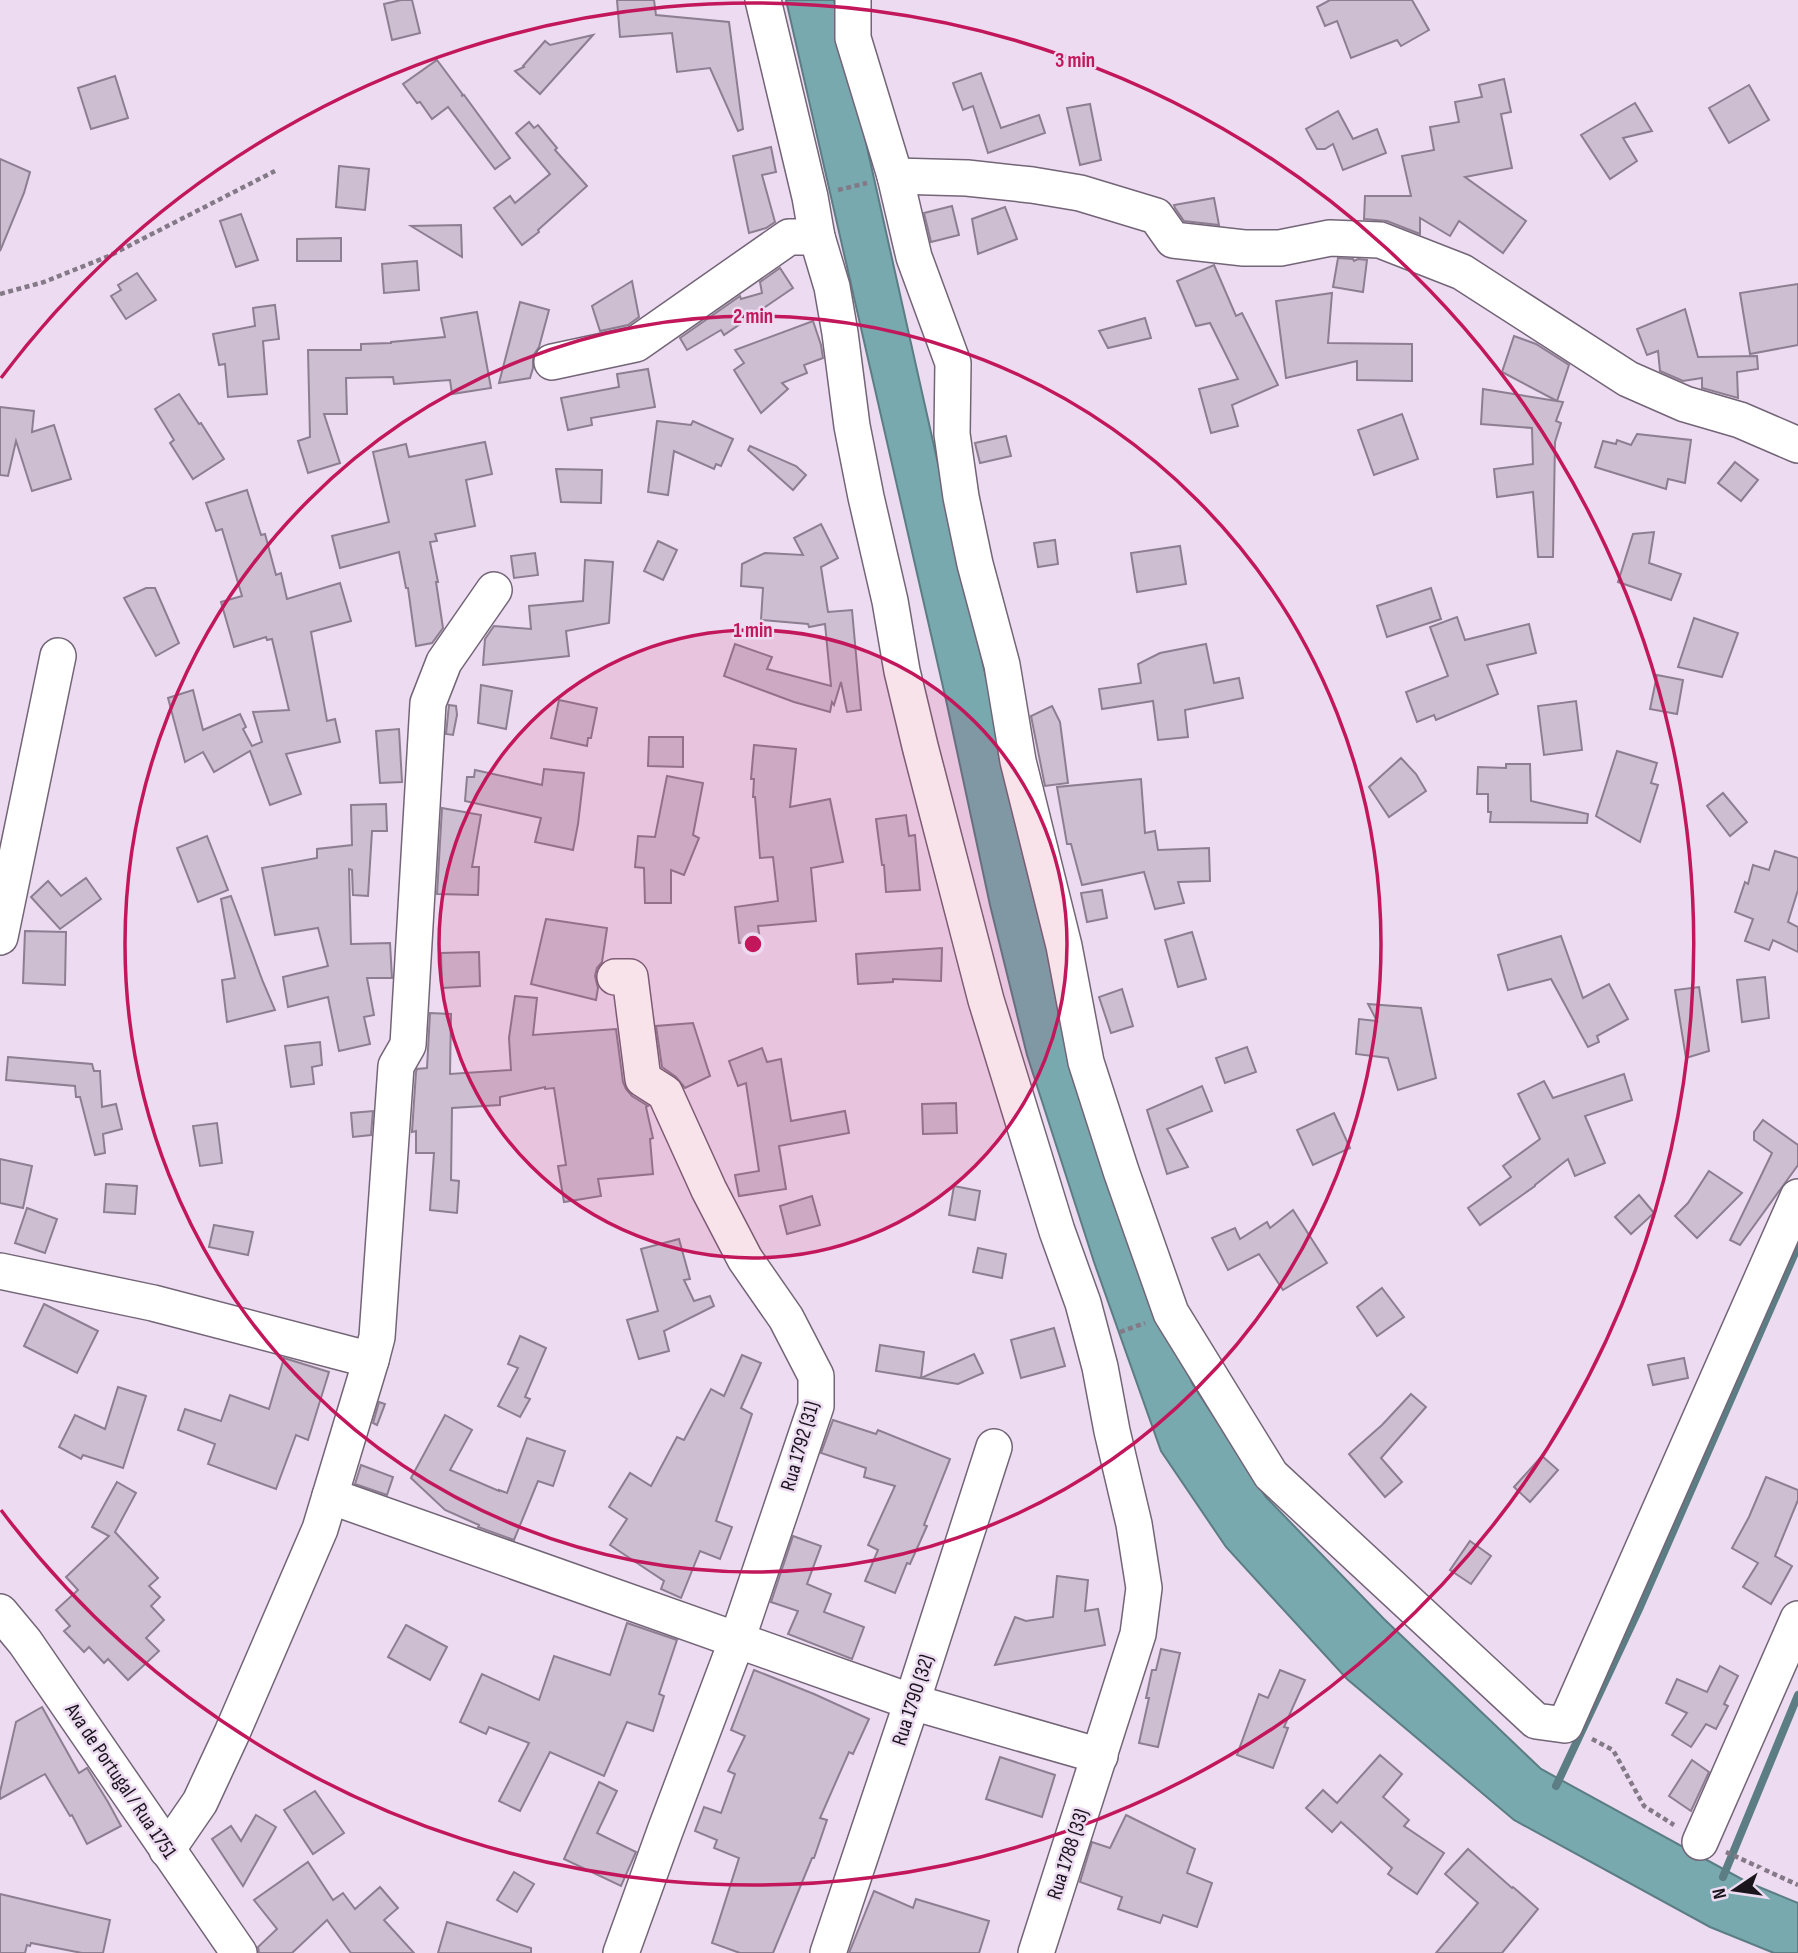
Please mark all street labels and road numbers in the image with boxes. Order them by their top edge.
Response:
street label: Rua 1792 (31) [775,1398,825,1494]
street label: Rua 1790 (32) [887,1651,939,1749]
street label: Ava de Portugal / Rua 1751 [59,1698,183,1864]
street label: Rua 1788 (33) [1042,1805,1094,1903]

